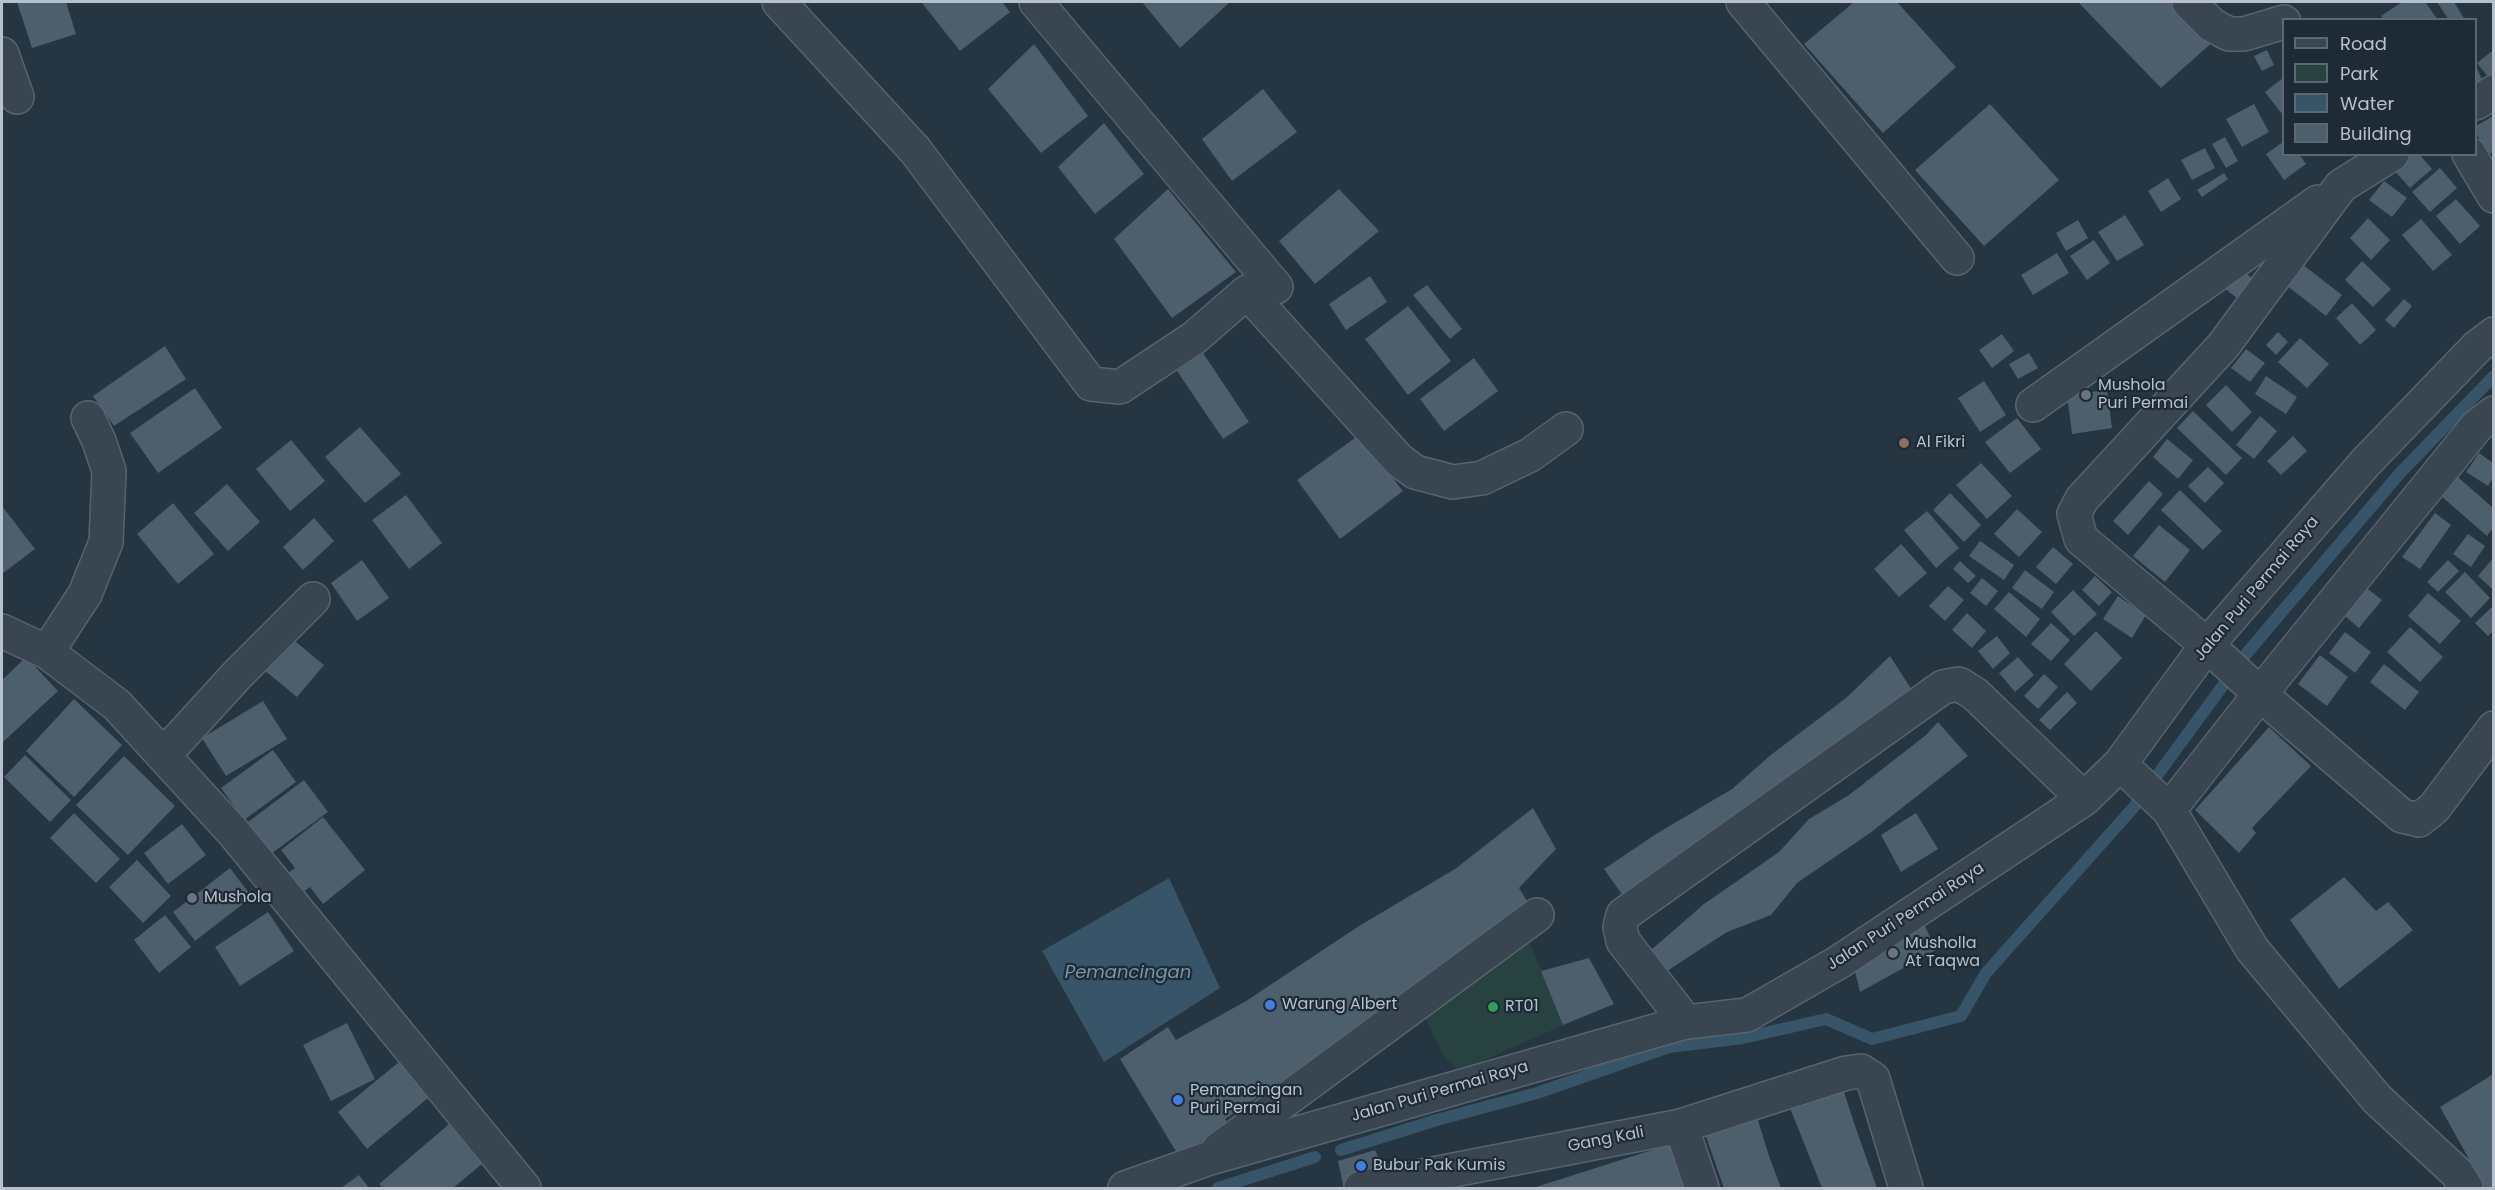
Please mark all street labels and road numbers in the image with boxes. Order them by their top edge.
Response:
street label: Jalan Puri Permai Raya [2191,513,2323,665]
street label: Jalan Puri Permai Raya [1824,859,1988,975]
street label: Jalan Puri Permai Raya [1349,1058,1531,1126]
street label: Gang Kali [1566,1123,1646,1157]

